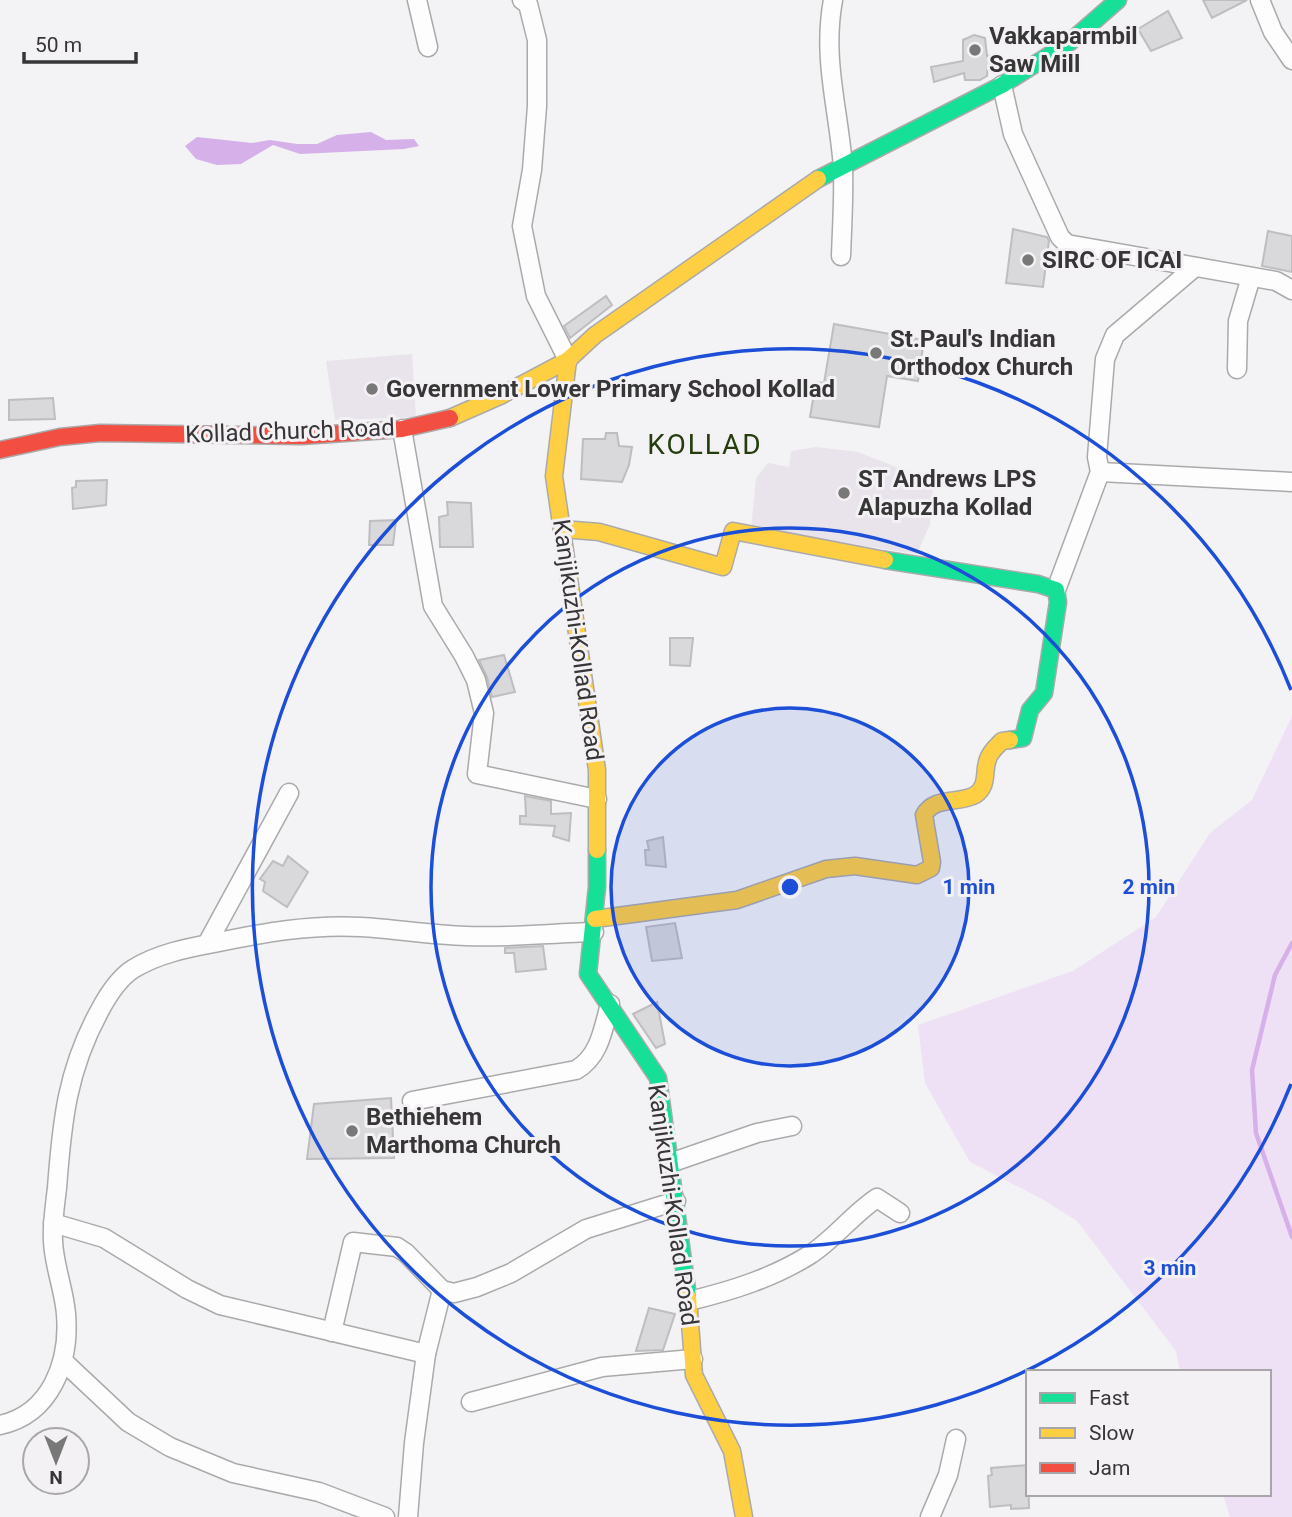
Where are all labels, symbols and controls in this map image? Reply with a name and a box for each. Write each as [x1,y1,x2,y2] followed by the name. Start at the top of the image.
[24,21,136,65] scale bar
[989,22,1138,78] place label: Vakkaparmbil Saw Mill
[35,33,82,57] text: 50 m
[967,42,983,58] marker: Vakkaparmbil Saw Mill
[1042,246,1182,274] place label: SIRC OF ICAI
[1020,252,1036,268] marker: SIRC OF ICAI
[890,325,1073,381] place label: St.Paul's Indian Orthodox Church
[868,345,884,361] marker: St.Paul's Indian Orthodox Church
[386,375,835,403] place label: Government Lower Primary School Kollad
[364,381,380,397] marker: Government Lower Primary School Kollad
[185,413,395,449] street label: Kollad Church Road
[647,428,763,461] district label: KOLLAD
[858,465,1036,521] place label: ST Andrews LPS Alapuzha Kollad
[836,485,852,501] marker: ST Andrews LPS Alapuzha Kollad
[547,517,609,763] street label: Kanjikuzhi-Kollad Road
[778,875,802,899] centre of rings
[943,875,995,899] text: 1 min
[1123,875,1175,899] text: 2 min
[642,1082,704,1328] street label: Kanjikuzhi-Kollad Road
[366,1103,561,1159] place label: Bethiehem Marthoma Church
[344,1123,360,1139] marker: Bethiehem Marthoma Church
[1144,1256,1196,1280] text: 3 min
[1026,1370,1271,1496] legend
[1089,1386,1130,1410] text: Fast
[1089,1421,1135,1445] text: Slow
[21,1426,91,1496] north arrow
[1089,1456,1130,1480] text: Jam
[49,1466,63,1489] text: N

